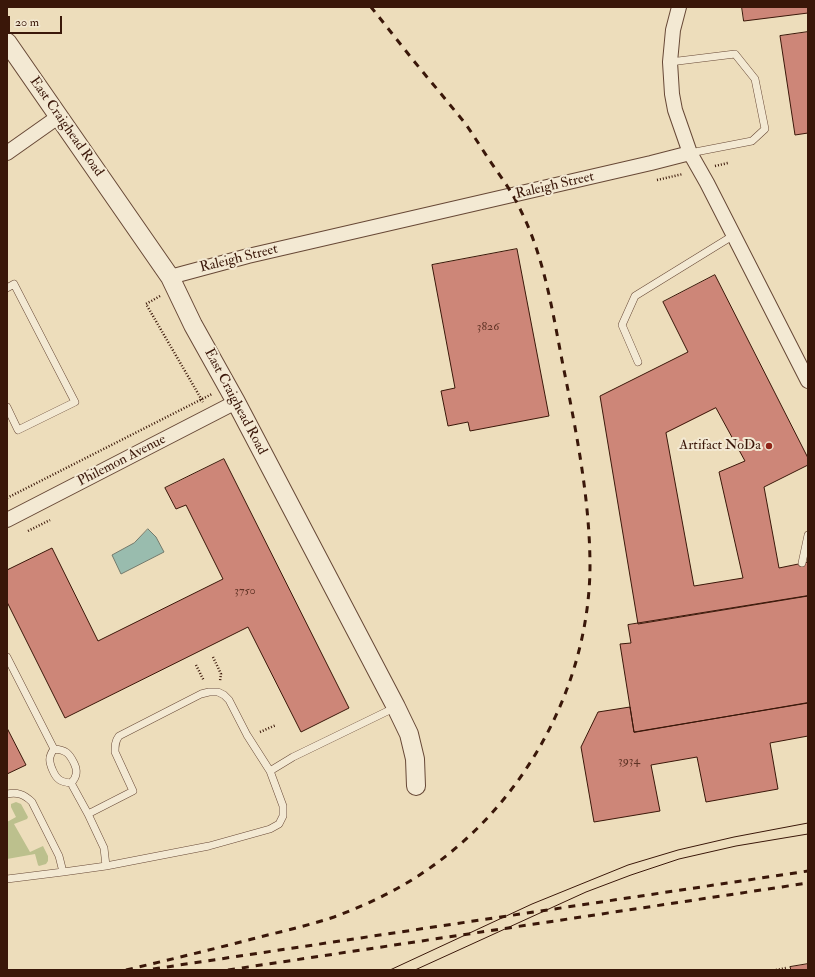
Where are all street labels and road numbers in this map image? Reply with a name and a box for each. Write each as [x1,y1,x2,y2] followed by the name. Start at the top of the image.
[25,74,107,180] street label: East Craighead Road
[514,169,596,203] street label: Raleigh Street
[198,241,280,277] street label: Raleigh Street
[200,346,270,458] street label: East Craighead Road
[75,432,169,490] street label: Philemon Avenue

